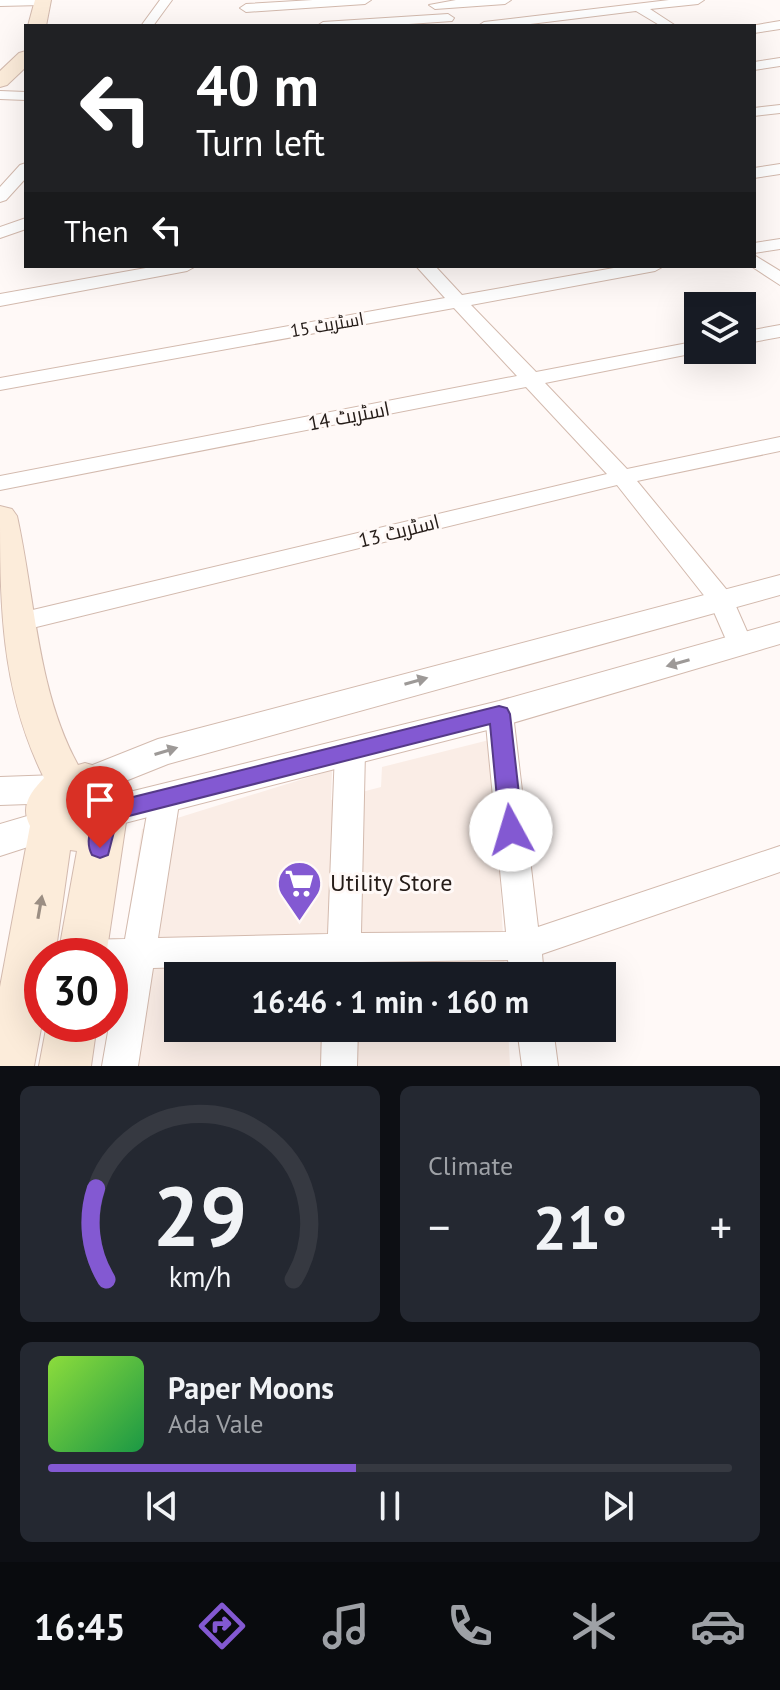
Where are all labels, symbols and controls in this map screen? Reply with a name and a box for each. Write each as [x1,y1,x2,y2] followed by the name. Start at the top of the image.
[196,49,319,121] text: 40 m
[64,56,168,160] icon: left
[196,119,325,166] text: Turn left
[145,208,189,252] icon: left
[64,211,129,250] text: Then
[684,292,756,364] map controls
[684,292,756,364] button: layers
[288,307,366,342] street label: اسٹریٹ 15
[306,395,392,437] street label: اسٹریٹ 14
[356,508,442,554] street label: اسٹریٹ 13
[666,657,690,670] one-way arrow
[404,675,429,687] one-way arrow
[154,744,178,757] one-way arrow
[66,766,134,848] pin
[78,778,122,822] icon: arrive
[469,788,553,872] position arrow
[275,859,323,922] supermarket icon: Utility Store
[330,867,452,898] place label: Utility Store
[34,894,46,919] one-way arrow
[24,938,128,1042] speed limit sign: 30
[251,982,529,1021] text: 16:46 · 1 min · 160 m
[428,1149,513,1182] text: Climate
[153,1161,247,1269] text: 29
[533,1188,627,1266] text: 21°
[428,1198,450,1255] text: −
[710,1198,732,1255] text: +
[169,1258,231,1295] text: km/h
[168,1368,334,1407] text: Paper Moons
[168,1407,263,1440] text: Ada Vale
[140,1484,184,1528] icon: previous
[368,1484,412,1528] icon: pause
[596,1484,640,1528] icon: next
[194,1598,250,1654] icon: directions
[318,1598,374,1654] icon: music
[442,1598,498,1654] icon: phone
[566,1598,622,1654] icon: climate
[690,1598,746,1654] icon: car
[34,1603,125,1650] text: 16:45

